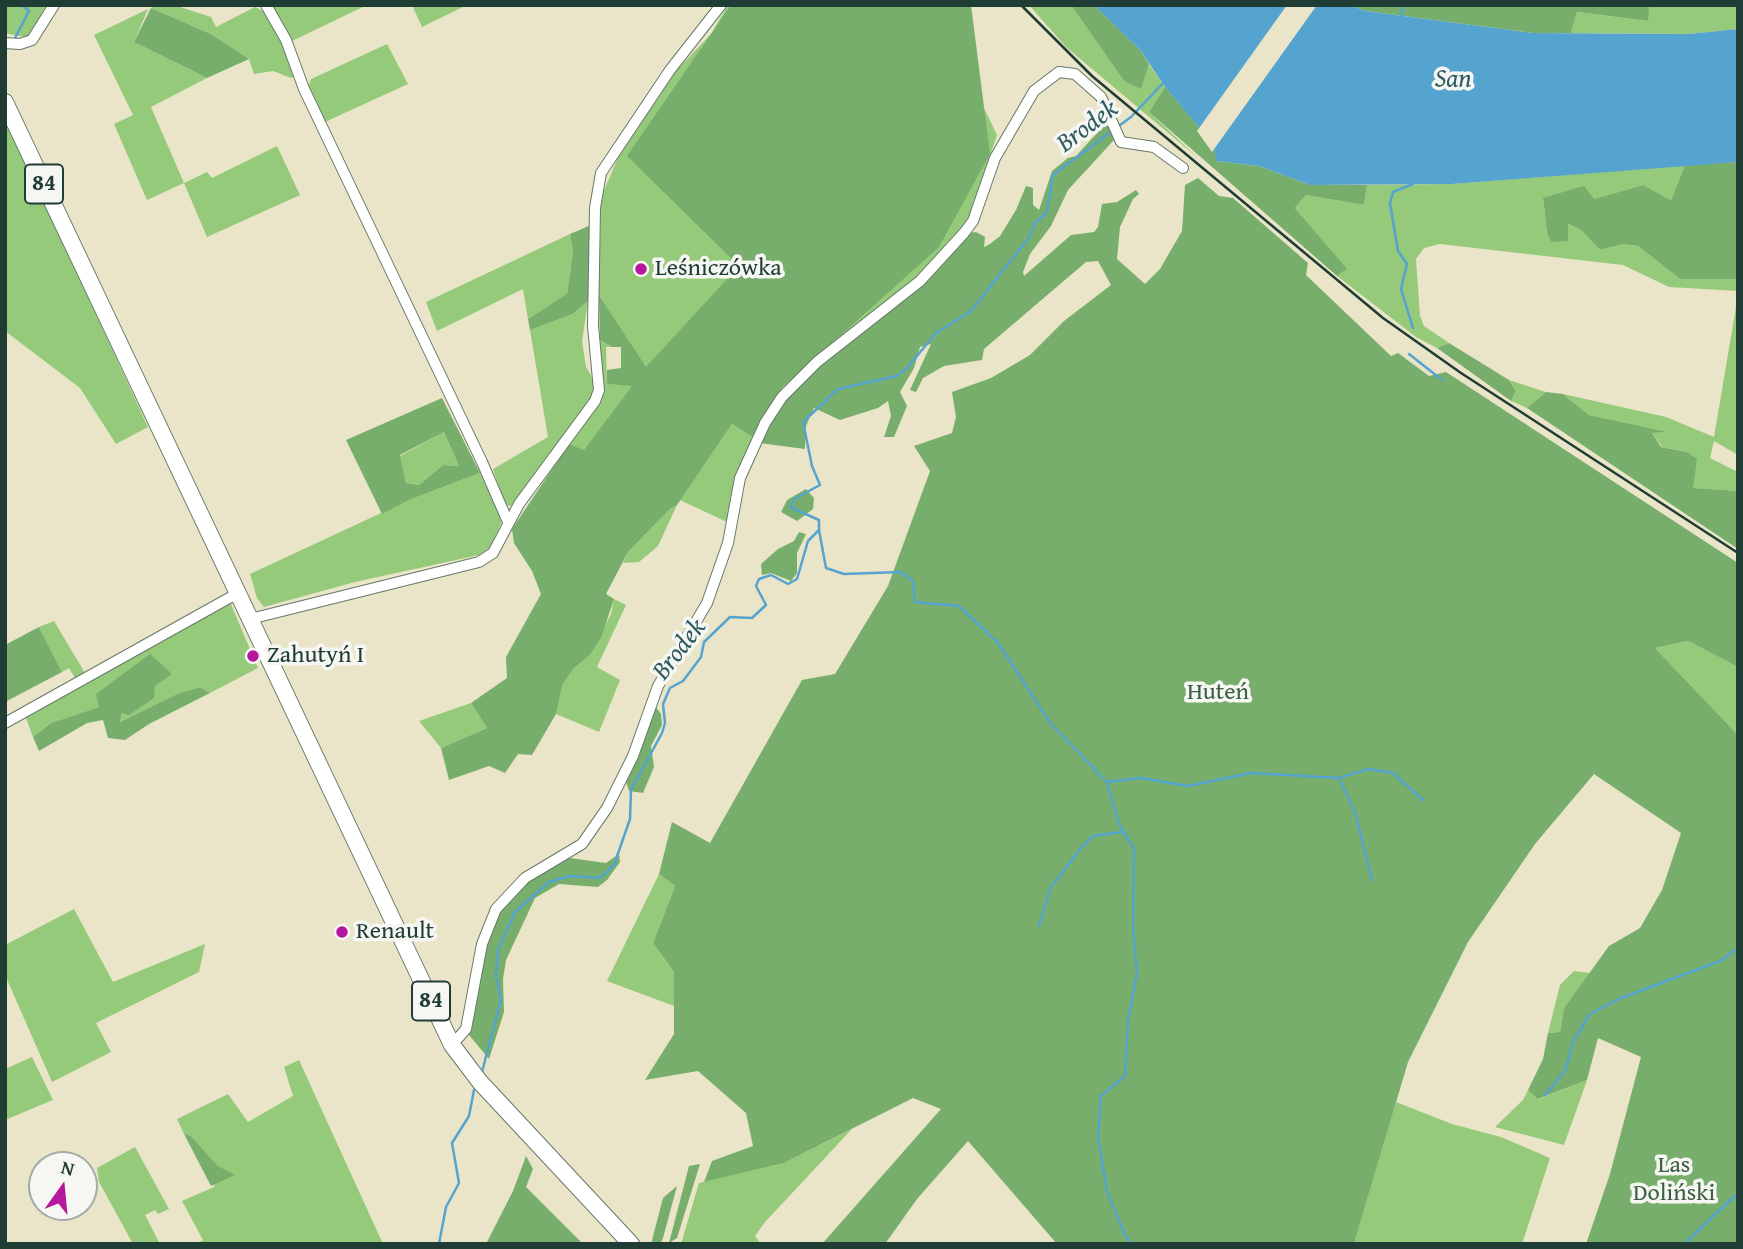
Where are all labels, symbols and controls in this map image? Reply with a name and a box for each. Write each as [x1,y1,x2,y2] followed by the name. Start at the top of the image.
[1434,64,1472,96] water label: San
[1051,94,1125,160] water label: Brodek
[25,164,63,204] road number: 84
[655,255,782,283] place label: Leśniczówka
[633,261,649,277] marker: Leśniczówka
[647,613,713,687] water label: Brodek
[267,642,364,670] place label: Zahutyń I
[245,648,261,664] marker: Zahutyń I
[1187,679,1249,707] park label: Huteń
[356,918,434,946] place label: Renault
[334,924,350,940] marker: Renault
[412,982,450,1020] road number: 84
[28,1151,98,1221] north arrow
[58,1152,78,1183] text: N
[1633,1152,1715,1208] park label: Las Doliński

